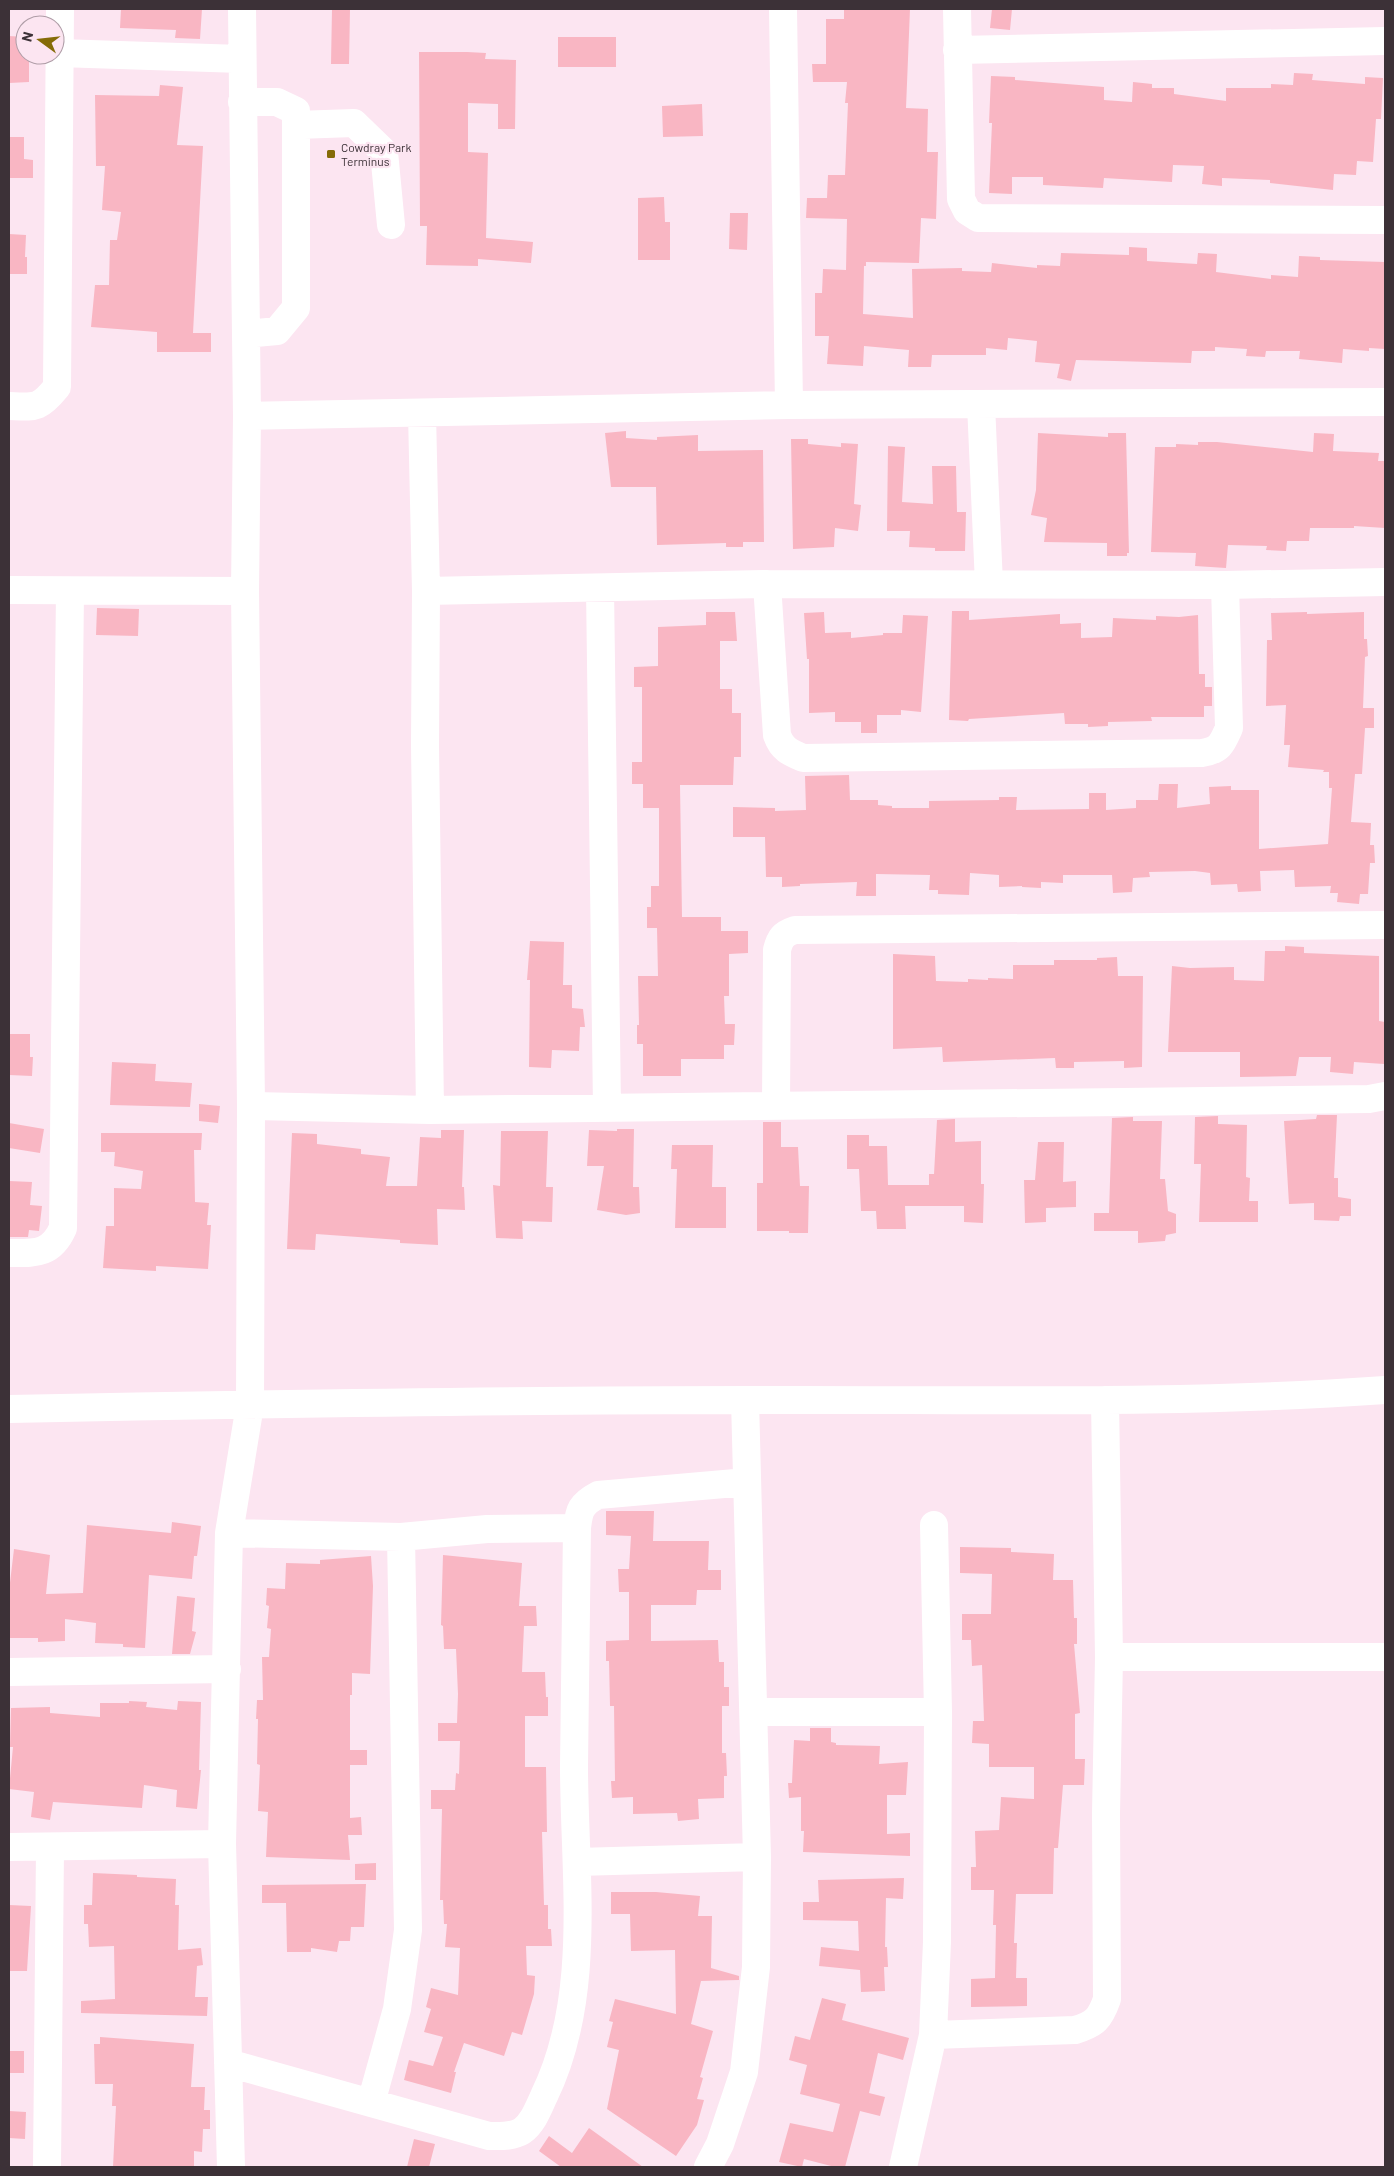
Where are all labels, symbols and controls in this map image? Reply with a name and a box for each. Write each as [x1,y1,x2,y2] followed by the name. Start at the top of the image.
[15,15,65,65] north arrow
[18,30,36,43] text: N
[341,140,412,168] place label: Cowdray Park Terminus
[325,148,337,160] marker: Cowdray Park Terminus

